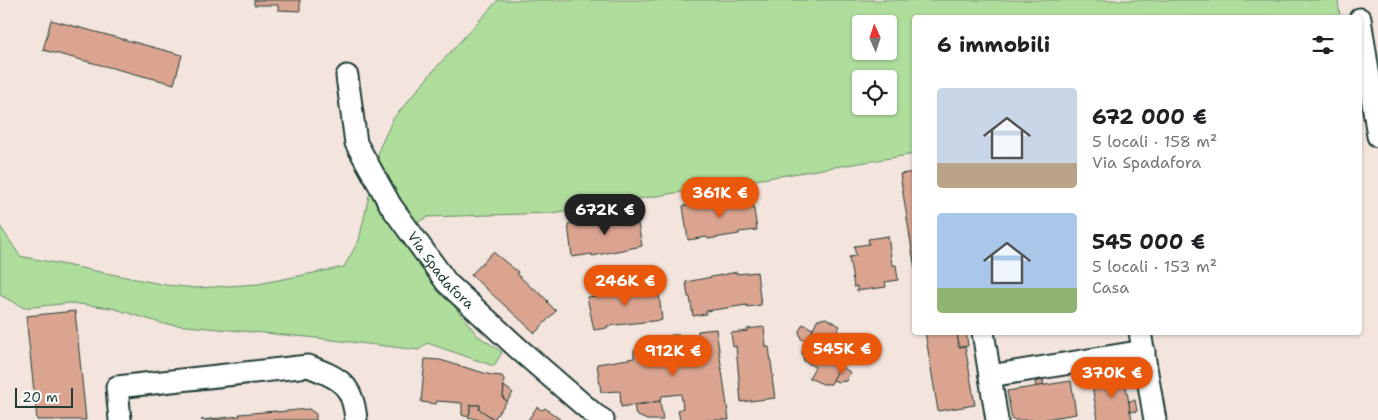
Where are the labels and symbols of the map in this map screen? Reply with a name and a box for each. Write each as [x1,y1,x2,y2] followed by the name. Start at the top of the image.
[852,15,898,60] north arrow
[679,176,761,219] pin: 361K €
[564,194,646,236] pin: 672K €
[403,228,478,313] street label: Via Spadafora
[584,264,666,307] pin: 246K €
[801,332,883,375] pin: 545K €
[632,334,714,377] pin: 912K €
[1071,356,1153,399] pin: 370K €
[15,385,72,408] scale bar

